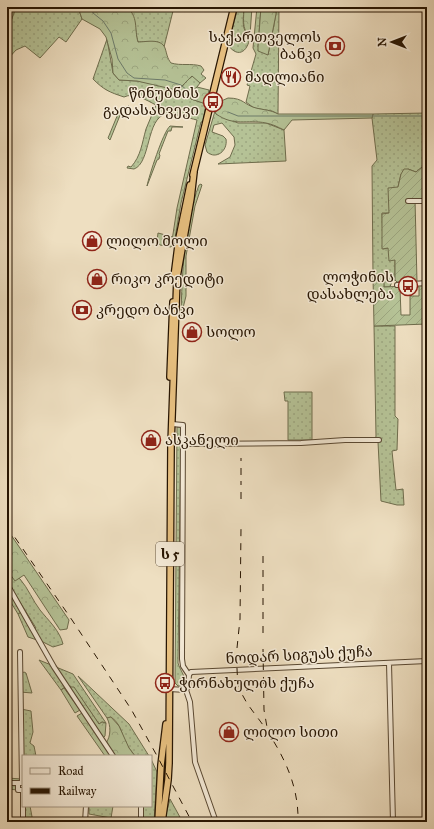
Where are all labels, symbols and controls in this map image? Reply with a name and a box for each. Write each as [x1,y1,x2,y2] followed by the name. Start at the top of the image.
[372,22,412,62] north arrow
[208,28,321,63] place label: საქართველოს ბანკი
[324,35,346,57] bank icon: საქართველოს ბანკი
[376,37,389,47] text: N
[220,66,242,88] restaurant icon: მადლიანი
[245,68,324,86] place label: მადლიანი
[103,84,199,119] place label: წინუბნის გადასახვევი
[202,91,224,113] bus stop icon: წინუბნის გადასახვევი
[81,230,103,252] shop icon: ლილო მოლი
[106,232,208,250] place label: ლილო მოლი
[86,268,108,290] shop icon: რიკო კრედიტი
[307,268,394,303] place label: ლოჭინის დასახლება
[111,270,224,288] place label: რიკო კრედიტი
[397,275,419,297] bus stop icon: ლოჭინის დასახლება
[71,299,93,321] bank icon: კრედო ბანკი
[96,301,194,319] place label: კრედო ბანკი
[181,321,203,343] shop icon: სოლო
[206,323,256,341] place label: სოლო
[140,429,162,451] shop icon: ასკანელი
[165,431,239,449] place label: ასკანელი
[156,542,184,566] road number: ს 5
[225,642,373,668] street label: ნოდარ სიგუას ქუჩა
[154,672,176,694] bus stop icon: ჭირნახულის ქუჩა
[179,674,315,692] place label: ჭირნახულის ქუჩა
[218,721,240,743] shop icon: ლილო სითი
[243,723,338,741] place label: ლილო სითი
[22,755,152,807] legend
[58,764,84,778] text: Road
[58,784,97,798] text: Railway

